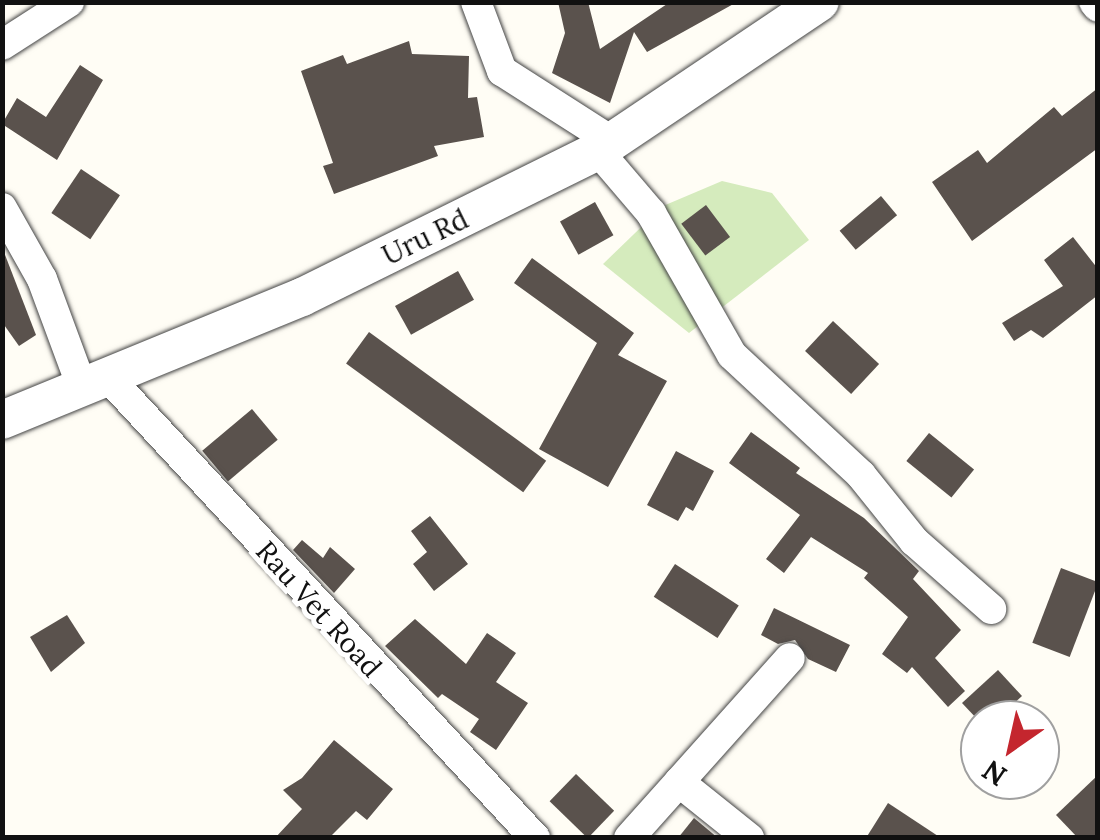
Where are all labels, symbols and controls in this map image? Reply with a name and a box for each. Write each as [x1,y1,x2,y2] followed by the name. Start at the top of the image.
[377,202,473,272] street label: Uru Rd
[249,534,389,684] street label: Rau Vet Road
[960,700,1060,800] north arrow
[975,752,1013,794] text: N

